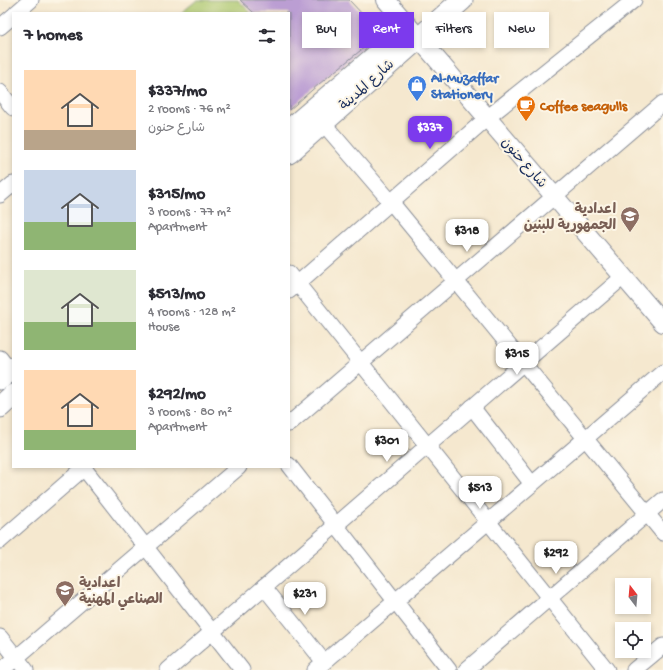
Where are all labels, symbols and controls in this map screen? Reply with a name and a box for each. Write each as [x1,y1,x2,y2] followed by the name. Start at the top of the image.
[302,12,351,48] chip: Buy
[359,12,414,48] chip: Rent
[422,12,486,48] chip: Filters
[494,12,549,48] chip: New
[256,25,278,47] icon: filters
[24,26,82,46] text: 7 homes
[337,57,399,115] street label: شارع المدينة
[430,71,500,104] place label: Al-Muzaffar Stationery
[406,74,428,102] shop icon: Al-Muzaffar Stationery
[148,82,207,102] text: $337/mo
[56,86,104,134] icon: home
[515,94,537,122] cafe icon: Coffee seagulls
[539,99,628,116] place label: Coffee seagulls
[148,102,231,117] text: 2 rooms · 76 m²
[406,116,454,150] pin: $337
[148,121,205,136] text: شارع حنون
[417,121,443,136] text: $337
[497,135,550,192] street label: شارع حنون
[148,185,205,205] text: $315/mo
[56,186,104,234] icon: home
[524,202,616,235] place label: اعدادية الجمهورية للبنين
[148,205,231,220] text: 3 rooms · 77 m²
[619,205,641,233] school or university icon: اعدادية الجمهورية للبنين
[443,219,491,253] pin: $318
[148,220,207,235] text: Apartment
[455,224,479,239] text: $318
[148,285,205,305] text: $513/mo
[56,286,104,334] icon: home
[148,305,236,320] text: 4 rooms · 128 m²
[148,320,180,335] text: House
[493,342,541,376] pin: $315
[505,347,529,362] text: $315
[148,385,206,405] text: $292/mo
[56,386,104,434] icon: home
[148,405,232,420] text: 3 rooms · 80 m²
[148,420,207,435] text: Apartment
[363,429,411,463] pin: $301
[374,434,400,449] text: $301
[456,476,504,510] pin: $513
[468,481,492,496] text: $513
[532,541,580,575] pin: $292
[543,546,569,561] text: $292
[79,576,163,611] place label: اعدادية الصناعي المهنية
[615,578,651,614] north arrow
[615,578,651,658] map controls
[54,579,76,607] school or university icon: اعدادية الصناعي المهنية
[281,582,329,616] pin: $231
[293,587,317,602] text: $231
[615,622,651,658] button: locate

